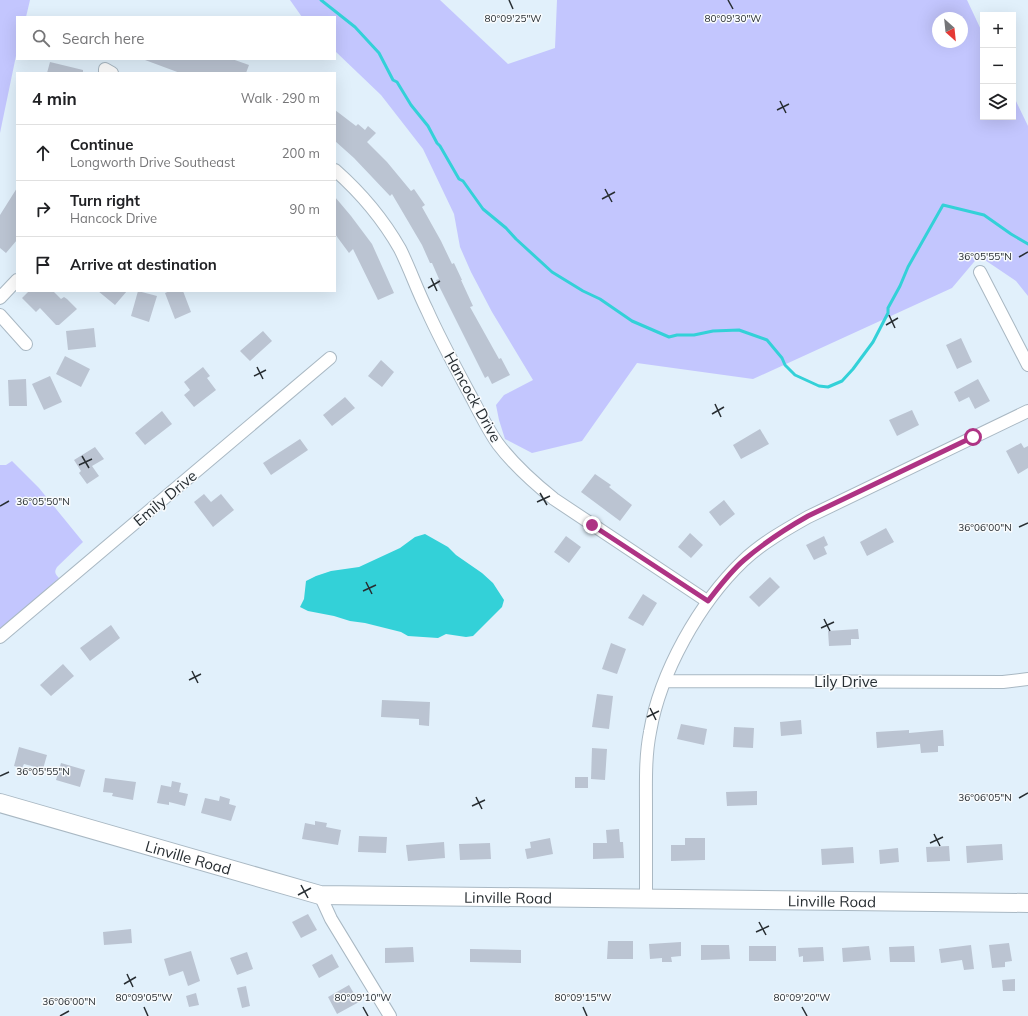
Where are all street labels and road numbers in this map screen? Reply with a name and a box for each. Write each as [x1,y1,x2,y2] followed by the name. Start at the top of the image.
[440,348,506,446] street label: Hancock Drive
[129,466,201,530] street label: Emily Drive
[814,672,878,691] street label: Lily Drive
[143,836,233,878] street label: Linville Road
[464,887,552,907] street label: Linville Road
[788,891,876,911] street label: Linville Road

